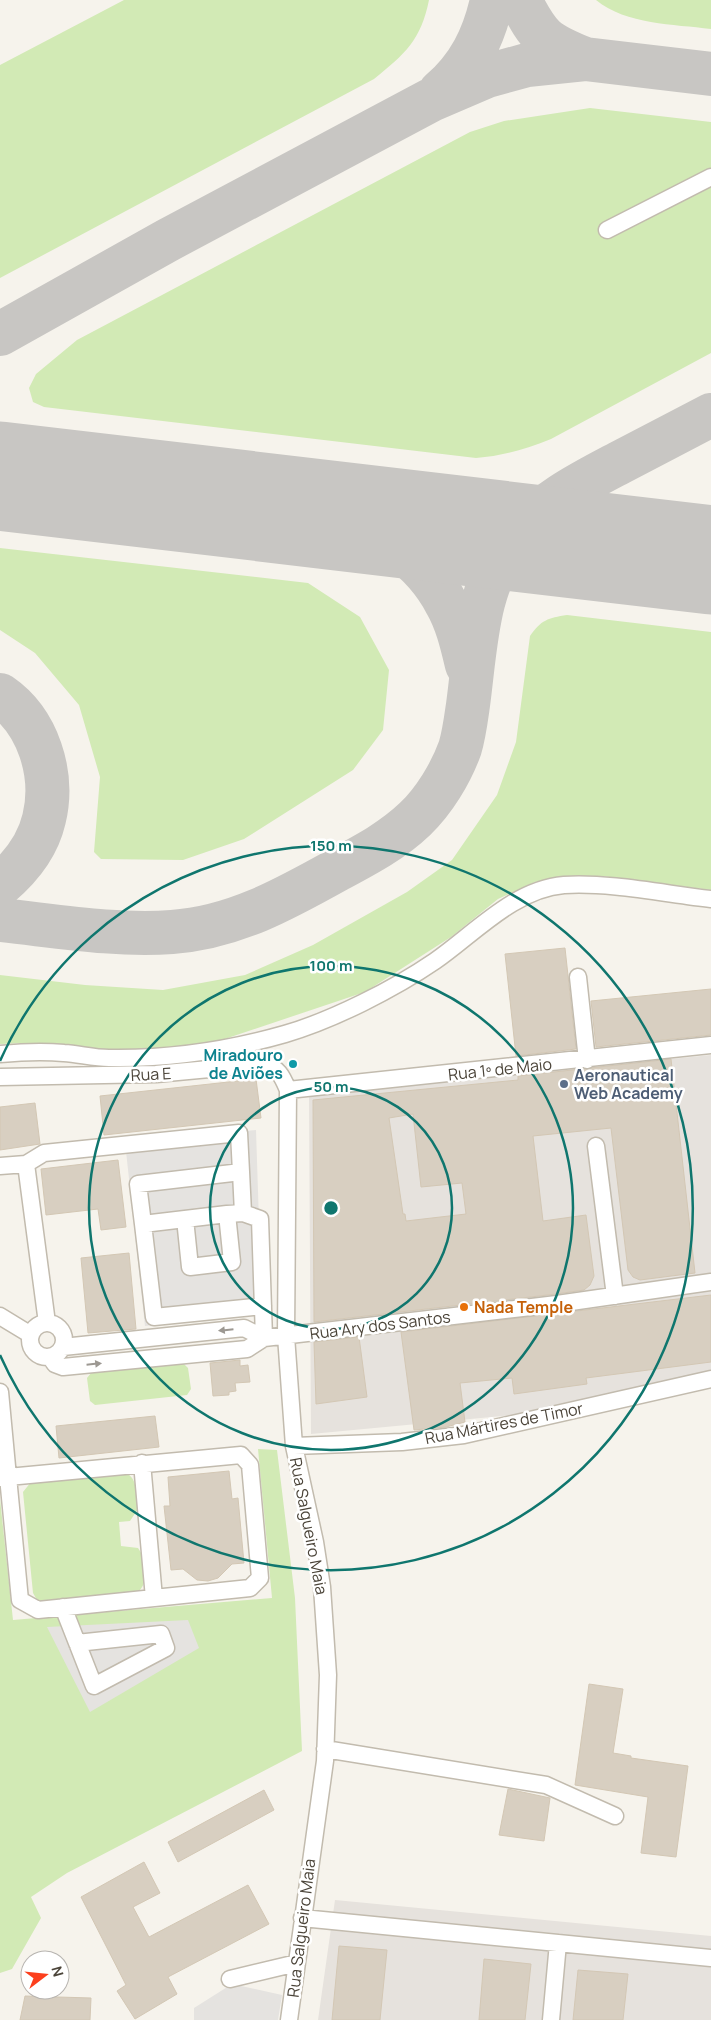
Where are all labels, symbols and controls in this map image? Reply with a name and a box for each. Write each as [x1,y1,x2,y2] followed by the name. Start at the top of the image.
[310,835,352,856] text: 150 m
[310,955,352,976] text: 100 m
[204,1044,283,1084] place label: Miradouro de Aviões
[447,1053,553,1085] street label: Rua 1º de Maio
[287,1058,299,1070] marker: Miradouro de Aviões
[130,1062,172,1086] street label: Rua E
[574,1064,683,1104] place label: Aeronautical Web Academy
[313,1076,349,1097] text: 50 m
[558,1078,570,1090] marker: Aeronautical Web Academy
[322,1199,340,1217] centre of rings
[474,1296,574,1318] place label: Nada Temple
[458,1301,470,1313] marker: Nada Temple
[308,1305,452,1345] street label: Rua Ary dos Santos
[217,1326,233,1334] one-way arrow
[87,1360,103,1368] one-way arrow
[423,1397,585,1449] street label: Rua Mártires de Timor
[285,1455,333,1597] street label: Rua Salgueiro Maia
[282,1857,320,1999] street label: Rua Salgueiro Maia
[20,1950,70,2000] north arrow
[47,1964,68,1979] text: N

